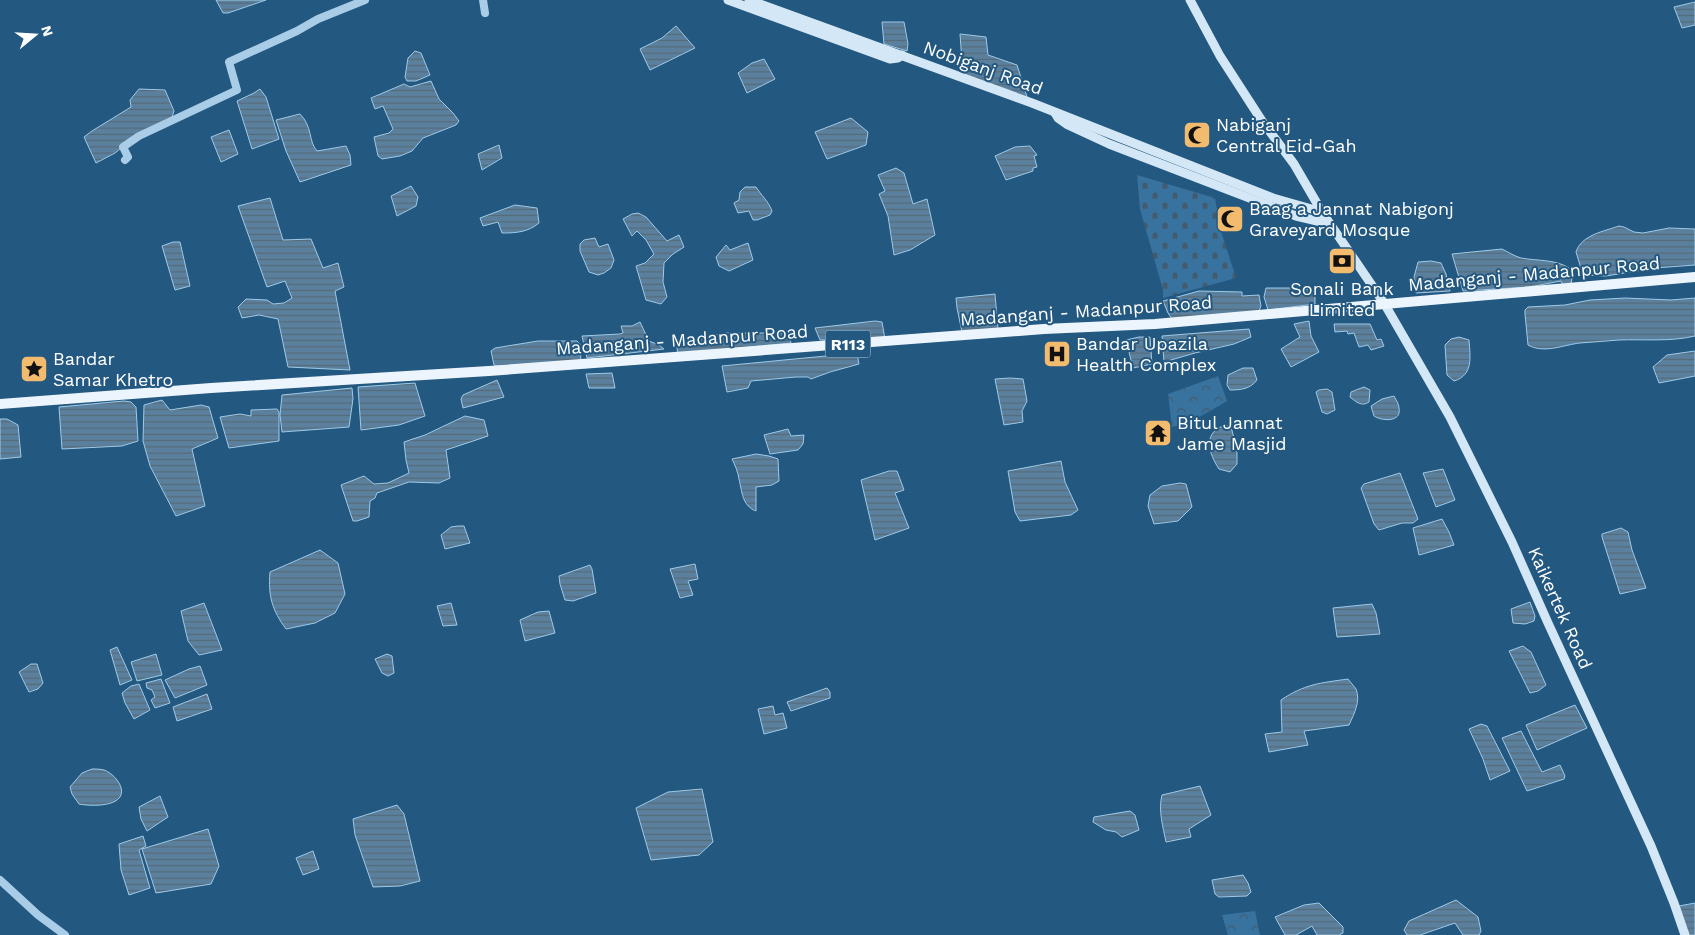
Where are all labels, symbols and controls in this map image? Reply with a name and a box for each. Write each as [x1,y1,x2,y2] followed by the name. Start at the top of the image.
[10,10,60,60] north arrow
[38,24,57,38] text: N
[921,36,1046,99] street label: Nobiganj Road
[1216,114,1357,156] place label: Nabiganj Central Eid-Gah
[1182,120,1212,150] mosque icon: Nabiganj Central Eid-Gah
[1249,198,1454,240] place label: Baag a Jannat Nabigonj Graveyard Mosque
[1215,204,1245,234] mosque icon: Baag a Jannat Nabigonj Graveyard Mosque
[1327,246,1357,276] bank icon: Sonali Bank Limited
[1407,252,1661,295] street label: Madanganj - Madanpur Road
[1290,278,1394,320] place label: Sonali Bank Limited
[959,291,1213,330] street label: Madanganj - Madanpur Road
[555,320,809,359] street label: Madanganj - Madanpur Road
[826,330,870,358] road number: R113
[1076,333,1216,375] place label: Bandar Upazila Health Complex
[1042,339,1072,369] hospital icon: Bandar Upazila Health Complex
[53,348,173,390] place label: Bandar Samar Khetro
[19,354,49,384] place icon: Bandar Samar Khetro
[1177,412,1287,454] place label: Bitul Jannat Jame Masjid
[1143,418,1173,448] temple icon: Bitul Jannat Jame Masjid
[1524,543,1597,672] street label: Kaikertek Road

